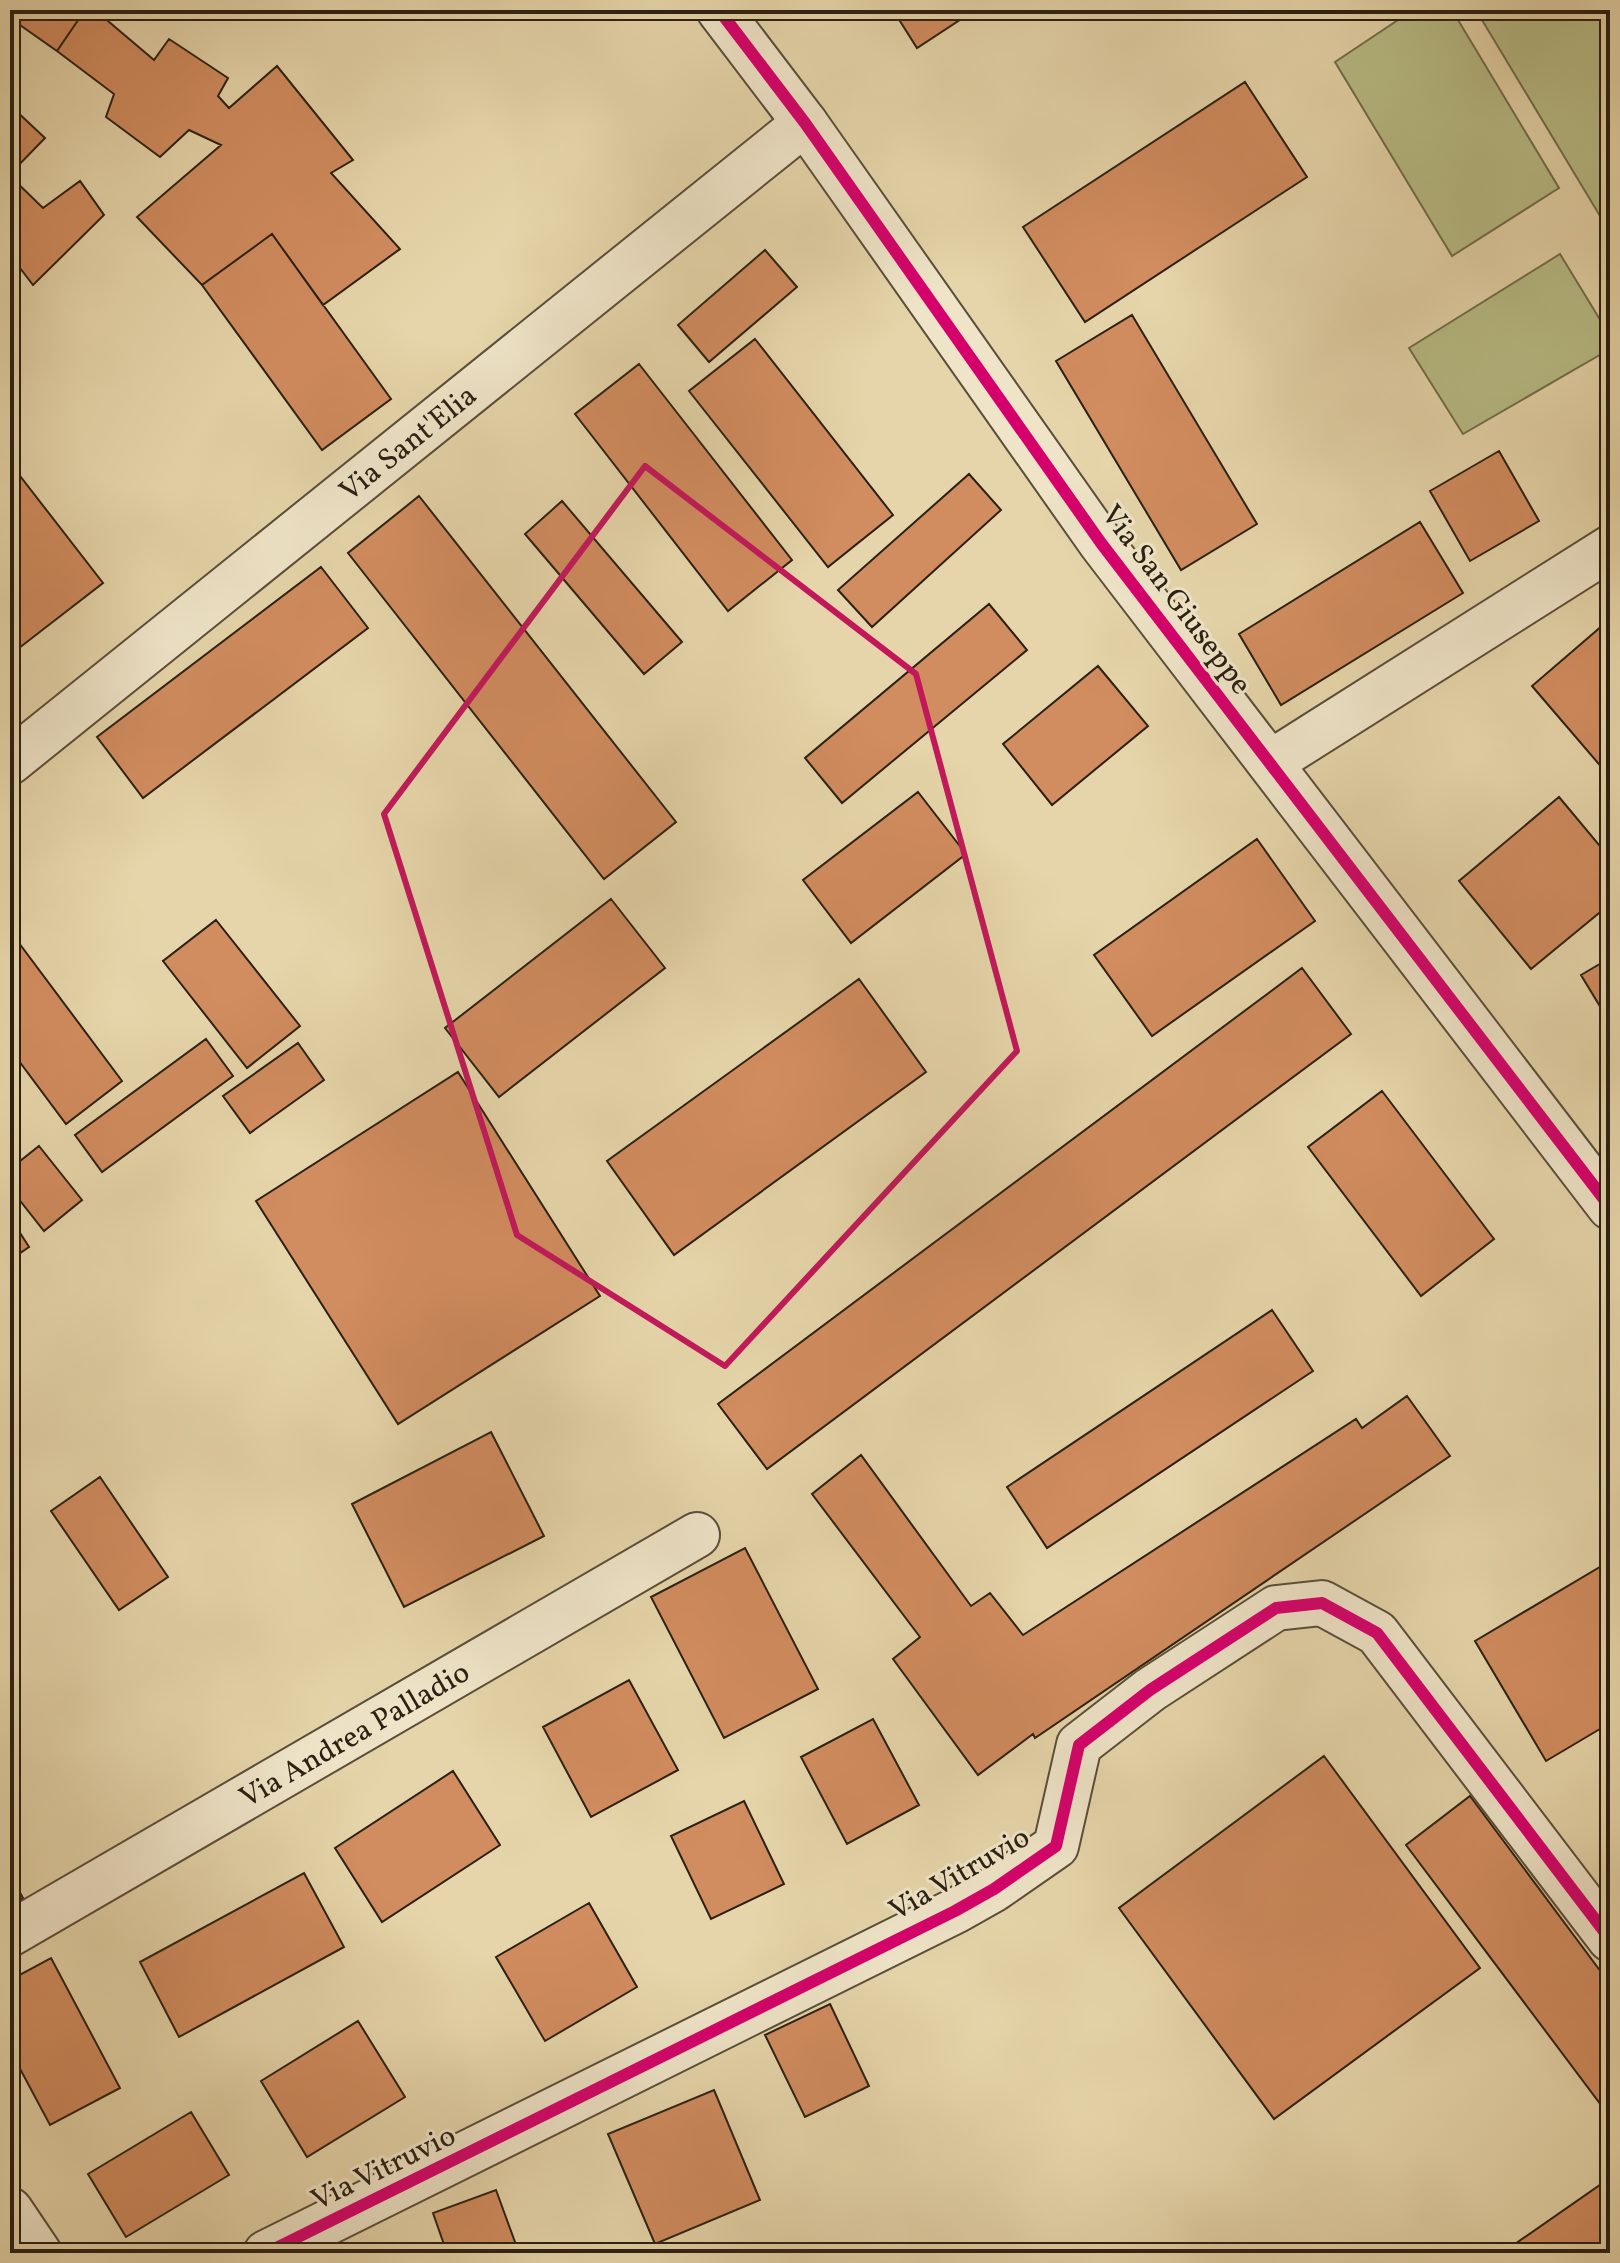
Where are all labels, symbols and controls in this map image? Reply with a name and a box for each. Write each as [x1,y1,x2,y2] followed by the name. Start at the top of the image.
[331,376,486,512] street label: Via Sant'Elia
[1090,497,1261,704] street label: Via San Giuseppe
[232,1652,478,1819] street label: Via Andrea Palladio
[882,1817,1038,1932] street label: Via Vitruvio
[304,2116,463,2222] street label: Via Vitruvio

